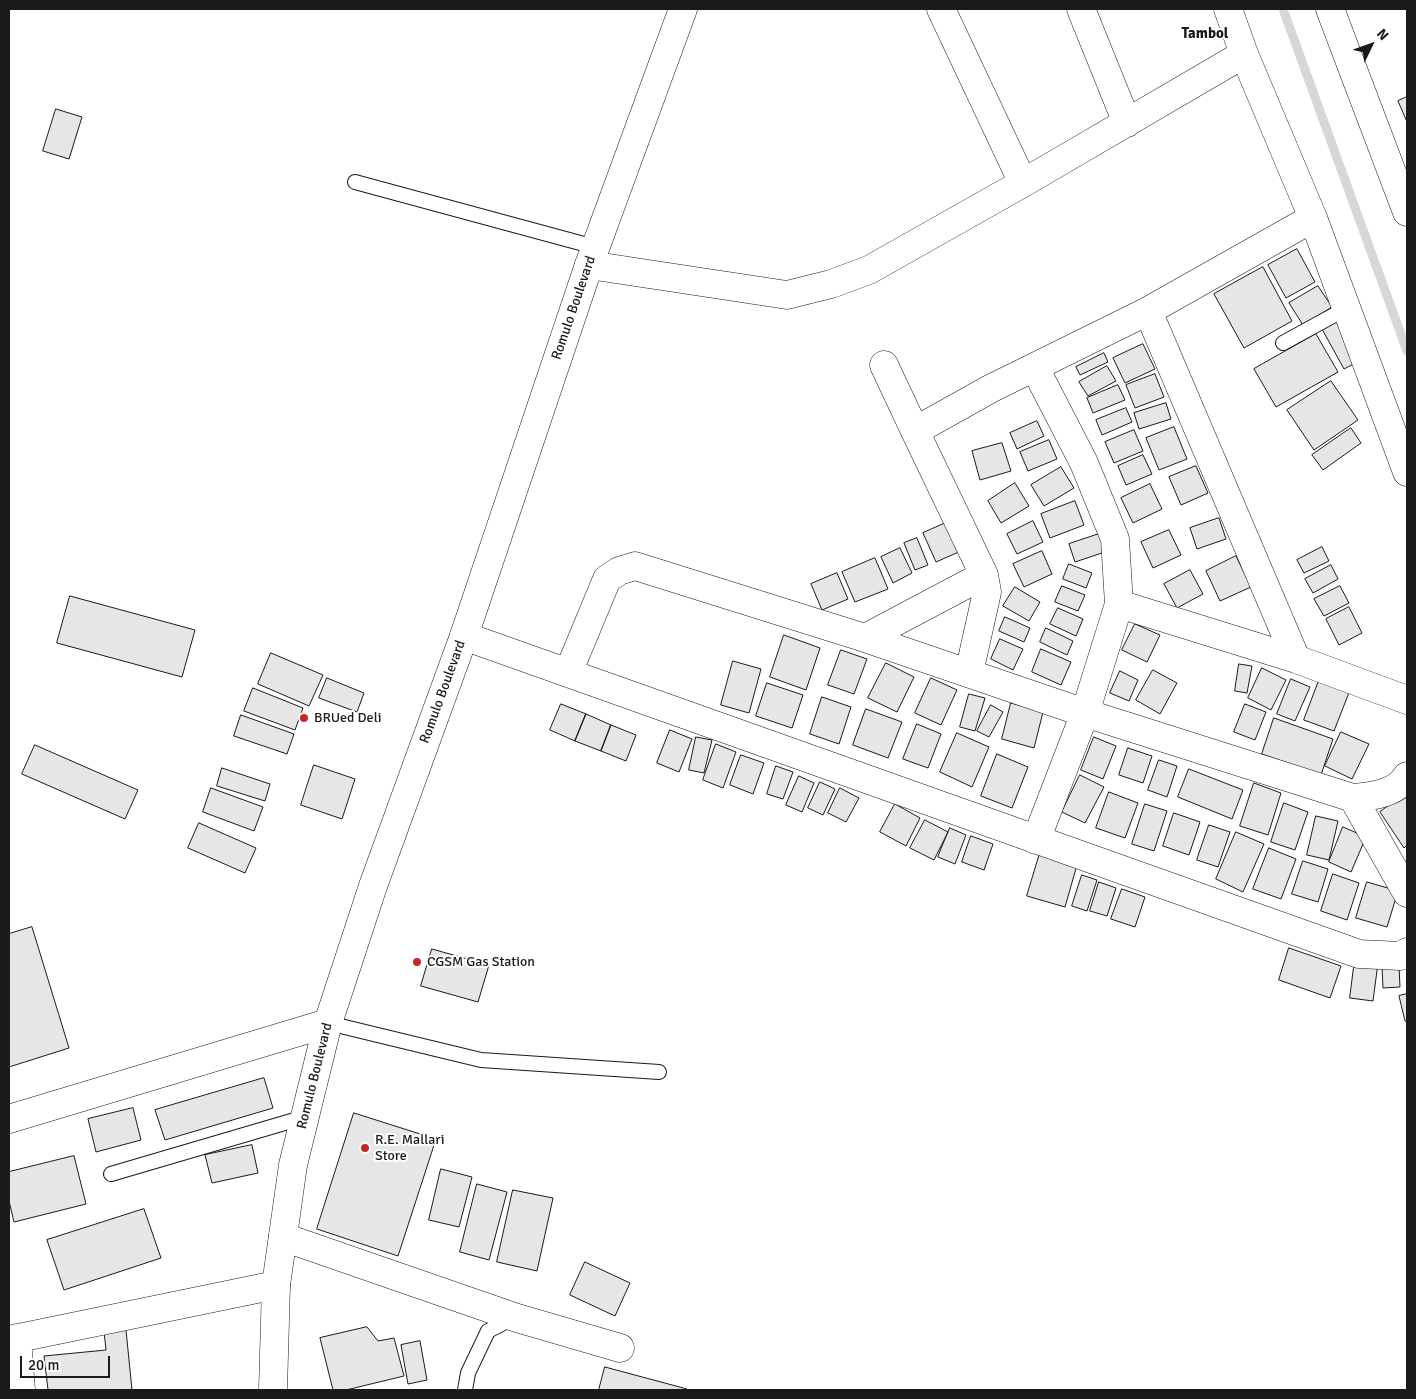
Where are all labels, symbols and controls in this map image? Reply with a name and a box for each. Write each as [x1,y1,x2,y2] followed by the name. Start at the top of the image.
[1346,20,1396,70] north arrow
[1182,25,1228,43] district label: Tambol
[1373,25,1392,44] text: N
[548,254,600,362] street label: Romulo Boulevard
[417,638,469,746] street label: Romulo Boulevard
[314,710,381,726] place label: BRUed Deli
[298,712,310,724] marker: BRUed Deli
[427,954,535,970] place label: CGSM Gas Station
[411,956,423,968] marker: CGSM Gas Station
[294,1021,336,1131] street label: Romulo Boulevard
[375,1132,445,1164] place label: R.E. Mallari Store
[359,1142,371,1154] marker: R.E. Mallari Store
[22,1346,112,1378] scale bar
[28,1356,59,1374] text: 20 m

